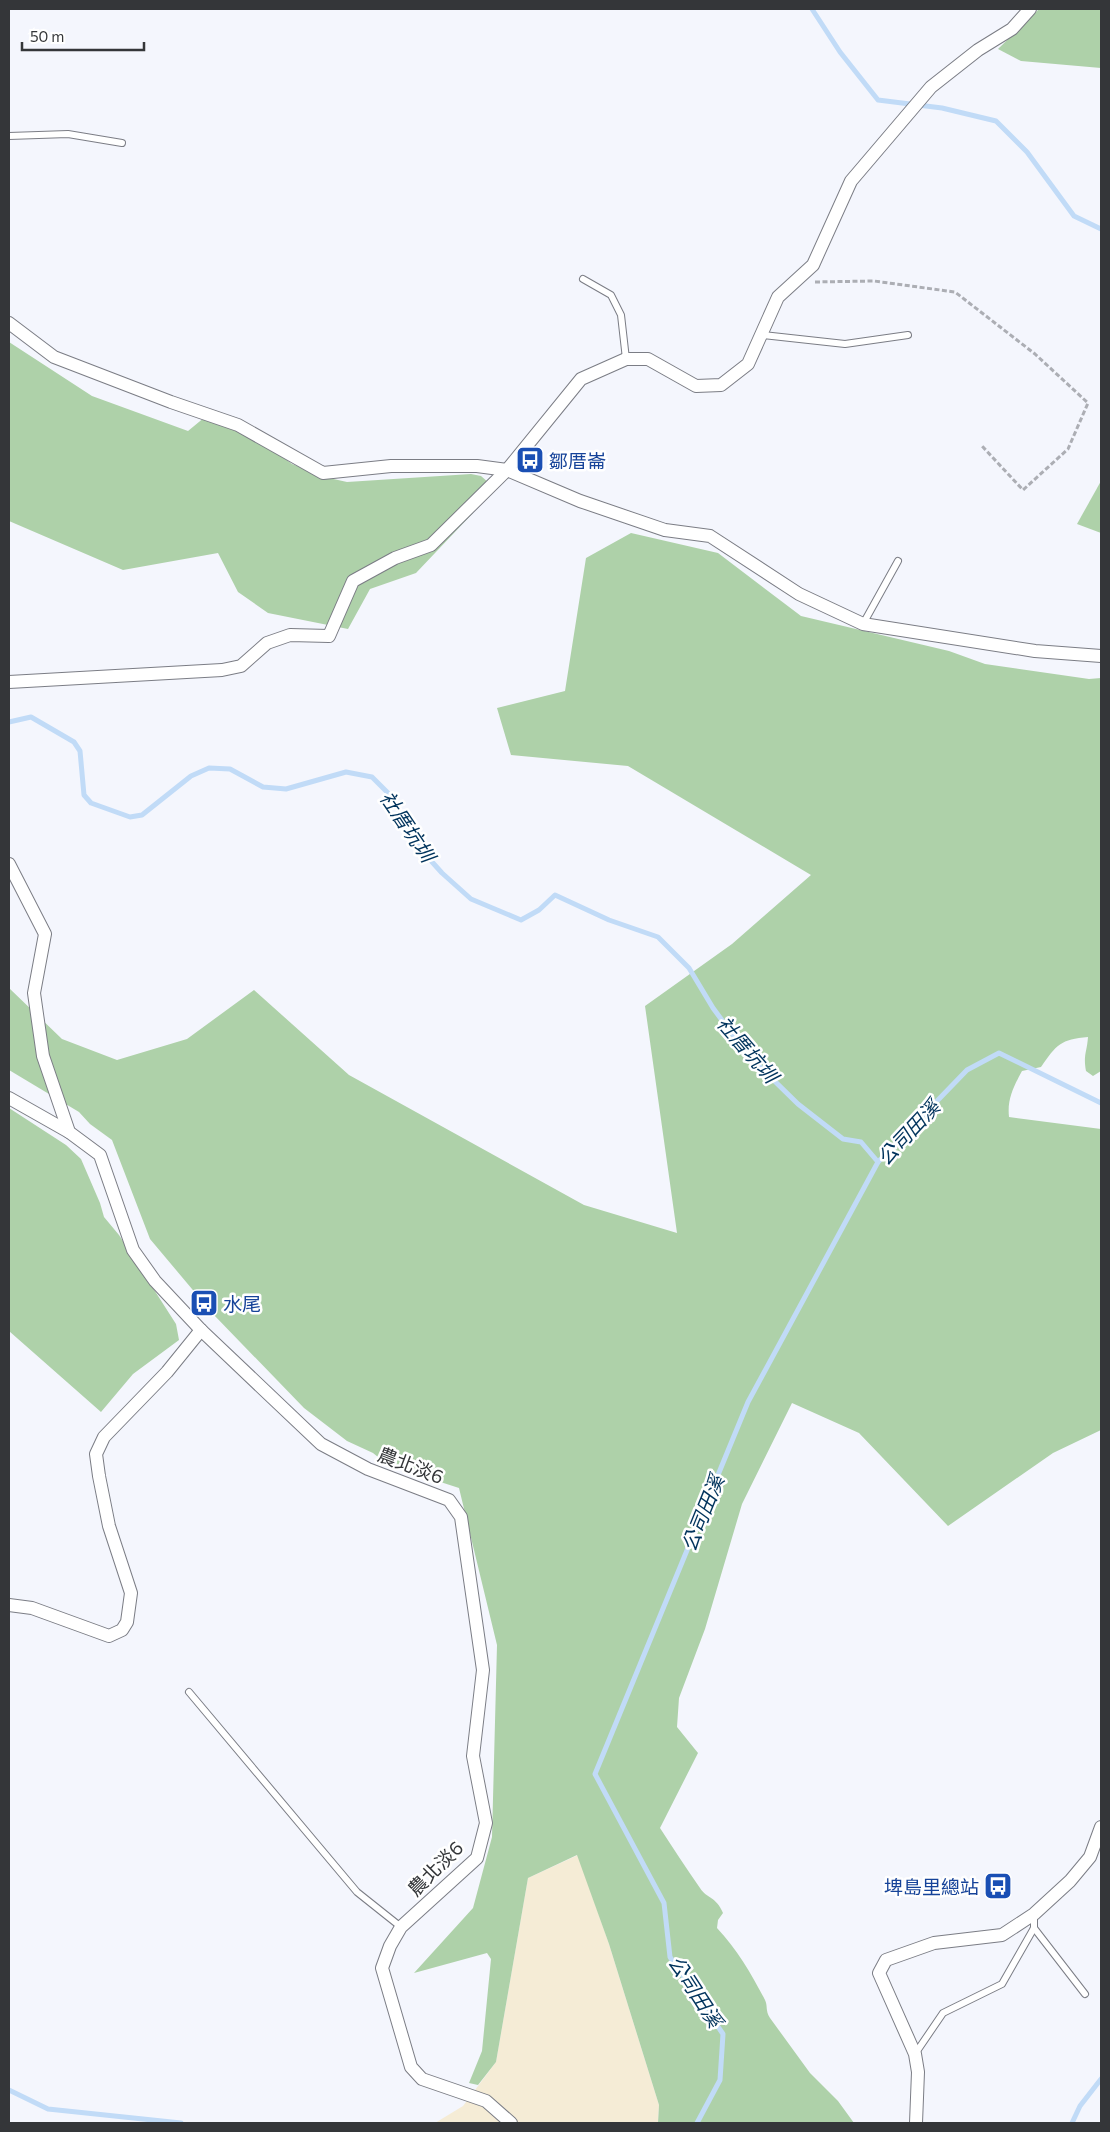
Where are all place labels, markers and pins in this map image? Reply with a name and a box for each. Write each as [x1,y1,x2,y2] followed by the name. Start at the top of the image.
[515,445,545,475] bus stop icon: 鄒厝崙
[549,449,606,472] place label: 鄒厝崙
[189,1288,219,1318] bus stop icon: 水尾
[223,1292,261,1315] place label: 水尾
[983,1871,1013,1901] bus stop icon: 埤島里總站
[884,1875,979,1898] place label: 埤島里總站

